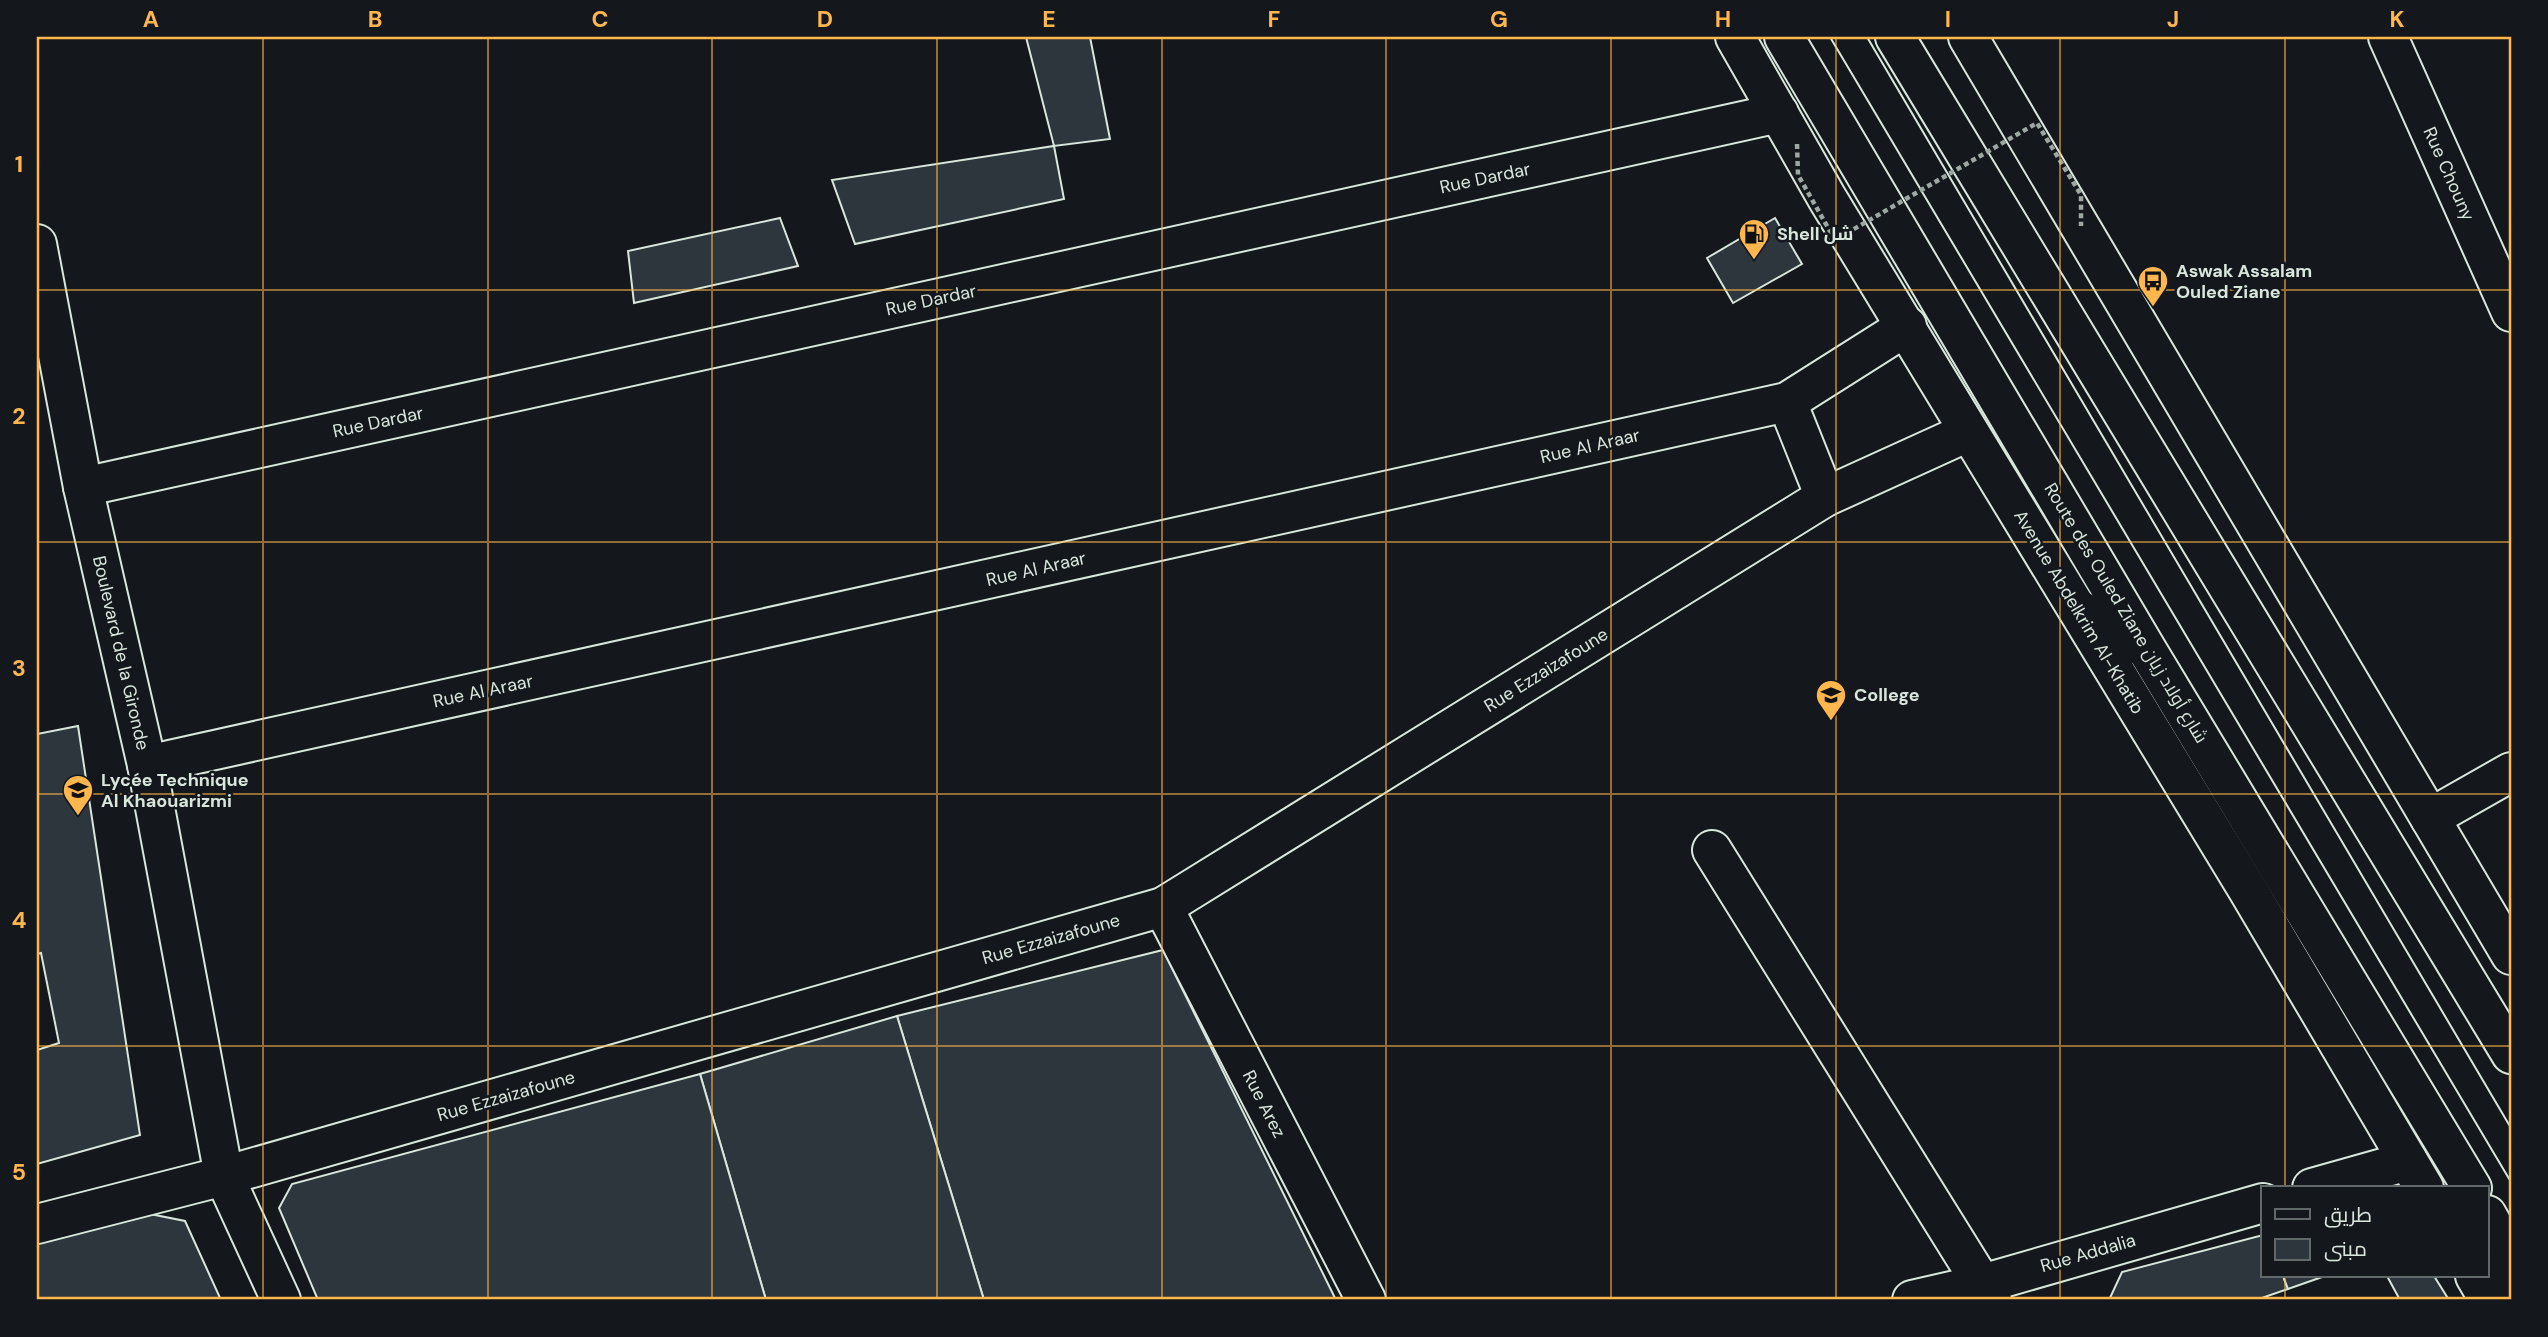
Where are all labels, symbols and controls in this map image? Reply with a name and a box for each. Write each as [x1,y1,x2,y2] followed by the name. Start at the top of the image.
[143,4,159,34] text: A
[368,4,382,34] text: B
[592,4,608,34] text: C
[817,4,833,34] text: D
[1042,4,1056,34] text: E
[1268,4,1281,34] text: F
[1490,4,1508,34] text: G
[1715,4,1731,34] text: H
[1945,4,1951,34] text: I
[2167,4,2179,34] text: J
[2389,4,2405,34] text: K
[2418,123,2480,225] street label: Rue Chouny
[15,149,23,179] text: 1
[1437,157,1533,199] street label: Rue Dardar
[1737,217,1771,261] fuel station icon: Shell شل
[1777,222,1853,246] place label: Shell شل
[2176,259,2312,304] place label: Aswak Assalam Ouled Ziane
[2136,264,2170,308] bus stop icon: Aswak Assalam Ouled Ziane
[883,279,979,321] street label: Rue Dardar
[12,401,26,431] text: 2
[330,401,426,443] street label: Rue Dardar
[1538,423,1643,469] street label: Rue Al Araar
[2039,478,2213,748] street label: Route des Ouled Ziane شارع أولاد زيان
[2008,505,2150,719] street label: Avenue Abdelkrim Al-Khatib
[984,546,1089,592] street label: Rue Al Araar
[87,554,155,752] street label: Boulevard de la Gironde
[1479,622,1613,718] street label: Rue Ezzaizafoune
[12,653,26,683] text: 3
[431,669,536,713] street label: Rue Al Araar
[1814,678,1848,722] school or university icon: College
[1854,683,1920,707] place label: College
[101,768,249,813] place label: Lycée Technique Al Khaouarizmi
[61,773,95,817] school or university icon: Lycée Technique Al Khaouarizmi
[12,905,27,935] text: 4
[979,908,1123,970] street label: Rue Ezzaizafoune
[434,1065,578,1127] street label: Rue Ezzaizafoune
[1237,1066,1291,1142] street label: Rue Arez
[12,1157,26,1187] text: 5
[2261,1186,2488,1278] legend
[2324,1201,2372,1229] text: طريق
[2038,1228,2138,1278] street label: Rue Addalia
[2324,1235,2367,1263] text: مبنى

